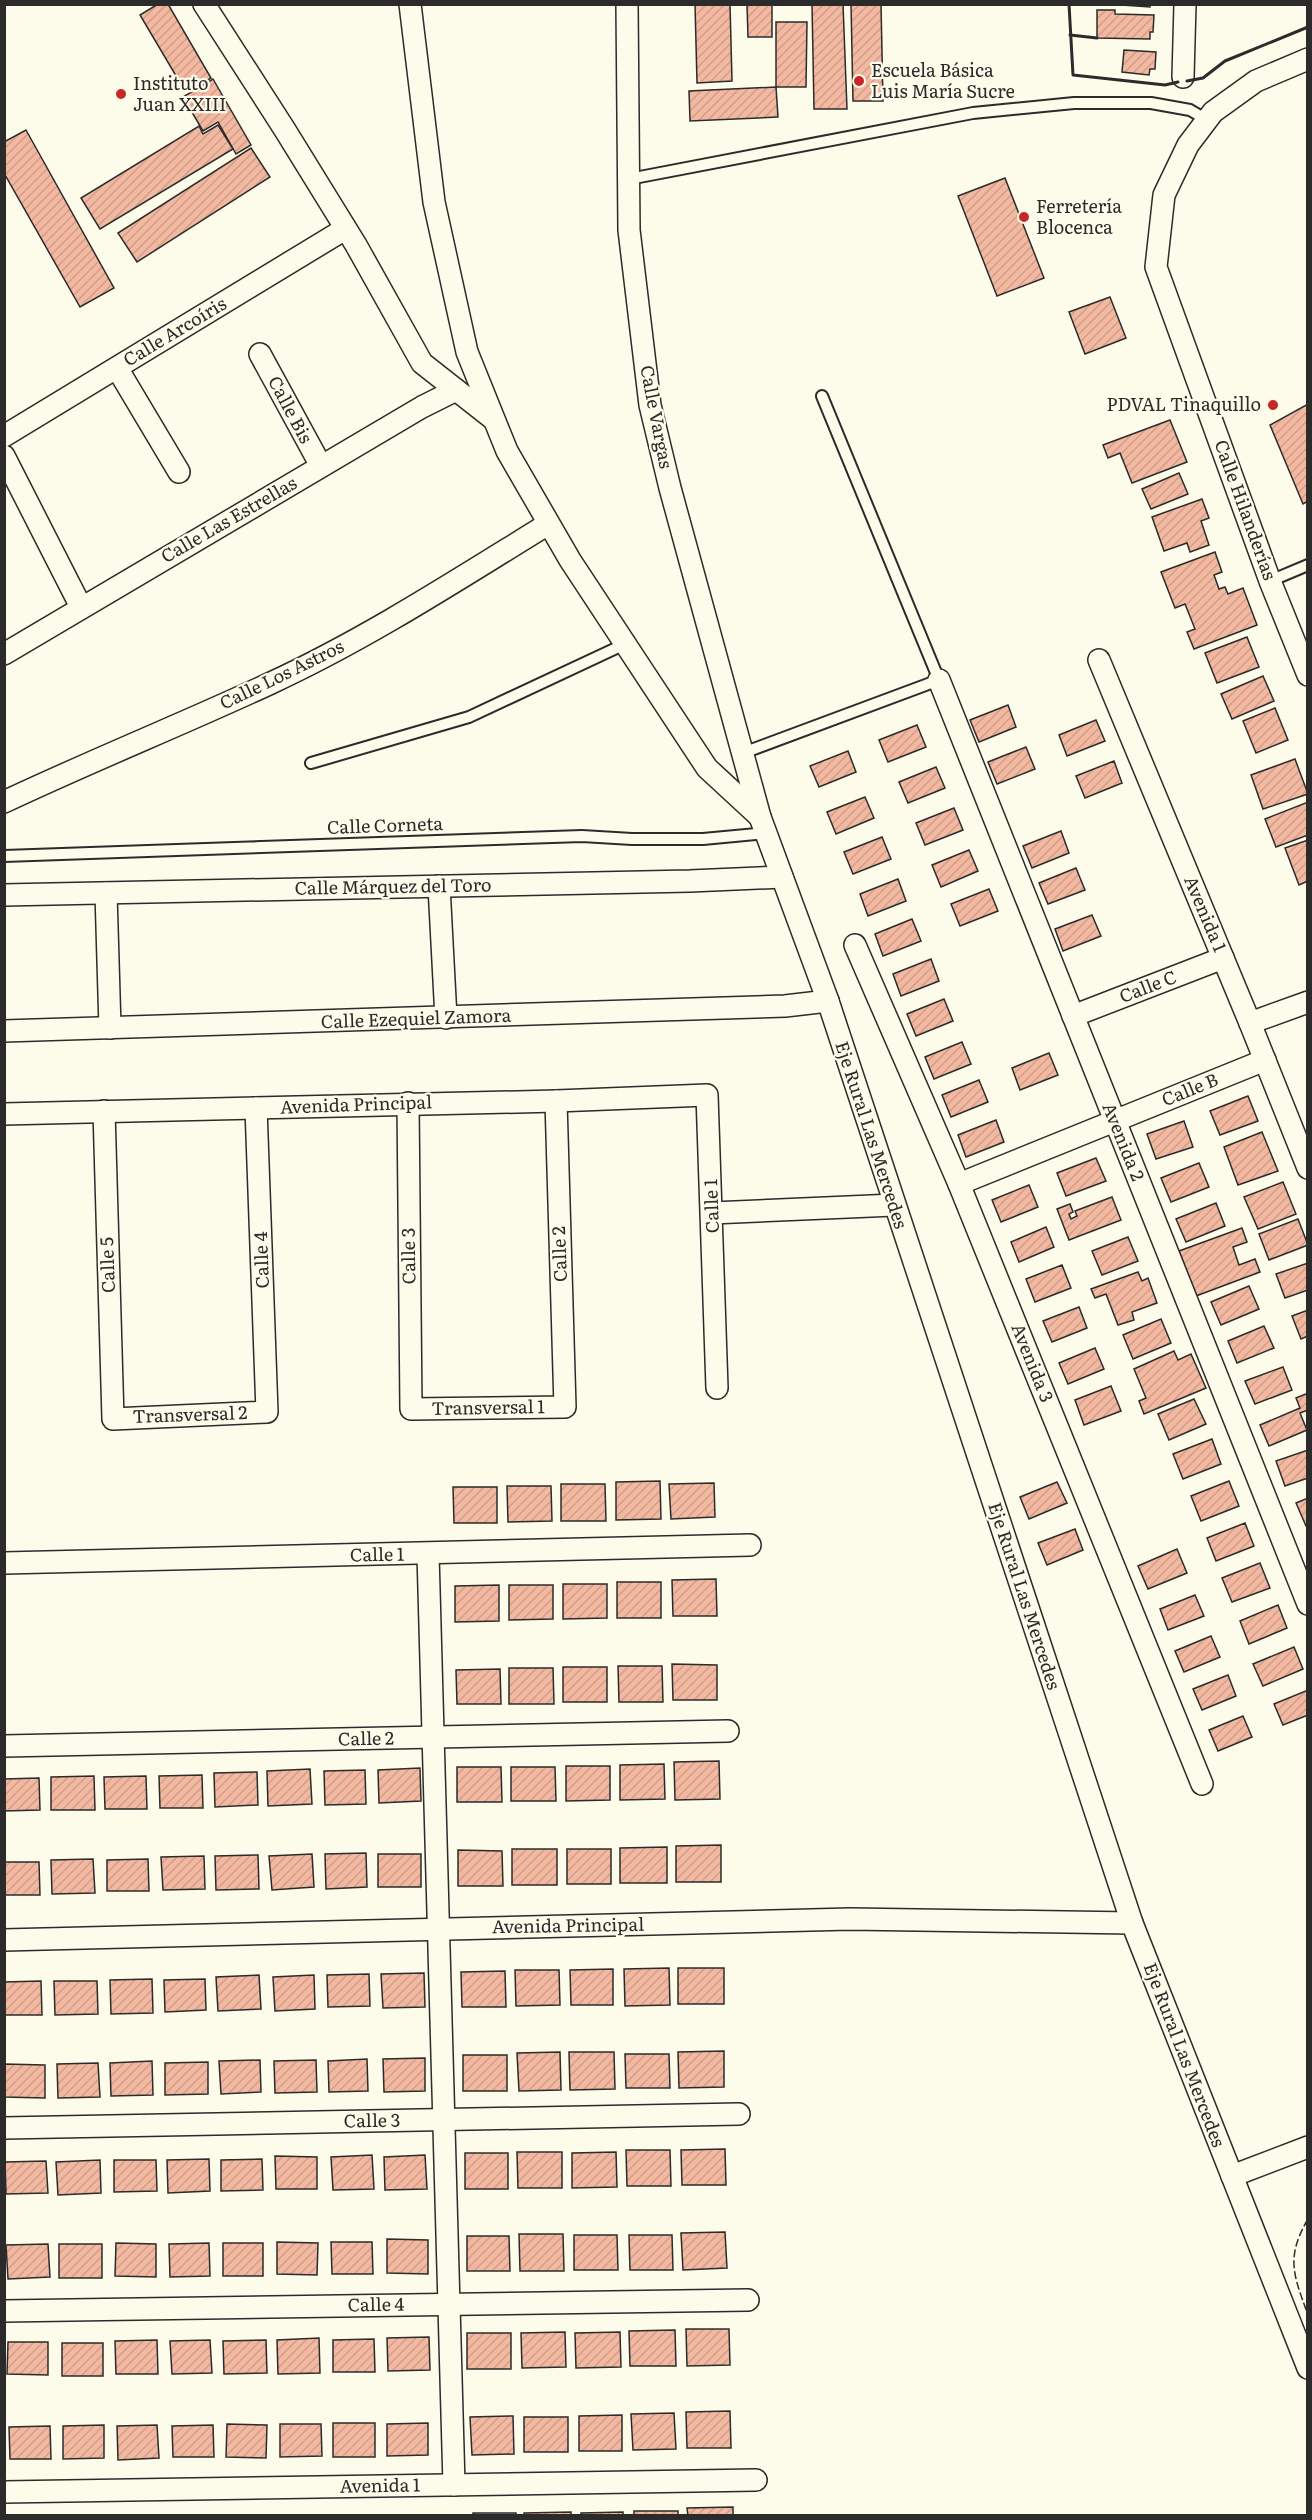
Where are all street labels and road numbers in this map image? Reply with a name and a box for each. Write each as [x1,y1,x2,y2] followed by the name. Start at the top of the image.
[117,289,231,372] street label: Calle Arcoíris
[634,363,681,471] street label: Calle Vargas
[262,371,320,448] street label: Calle Bis
[1208,436,1284,583] street label: Calle Hilanderías
[155,469,301,569] street label: Calle Las Estrellas
[215,632,348,715] street label: Calle Los Astros
[326,809,444,840] street label: Calle Corneta
[294,870,492,901] street label: Calle Márquez del Toro
[1178,871,1235,956] street label: Avenida 1
[1115,962,1180,1009] street label: Calle C
[320,1001,512,1034] street label: Calle Ezequiel Zamora
[829,1037,915,1232] street label: Eje Rural Las Mercedes
[1157,1065,1222,1112] street label: Calle B
[279,1087,432,1120] street label: Avenida Principal
[1096,1098,1152,1185] street label: Avenida 2
[696,1178,725,1234] street label: Calle 1
[544,1226,573,1283] street label: Calle 2
[394,1227,421,1285] street label: Calle 3
[246,1231,275,1289] street label: Calle 4
[92,1237,121,1294] street label: Calle 5
[1005,1319,1061,1406] street label: Avenida 3
[431,1392,545,1421] street label: Transversal 1
[132,1398,248,1429] street label: Transversal 2
[982,1498,1068,1693] street label: Eje Rural Las Mercedes
[350,1540,404,1567] street label: Calle 1
[338,1724,394,1751] street label: Calle 2
[492,1910,644,1939] street label: Avenida Principal
[1138,1958,1233,2151] street label: Eje Rural Las Mercedes
[343,2106,401,2133] street label: Calle 3
[347,2290,405,2317] street label: Calle 4
[339,2470,420,2499] street label: Avenida 1

